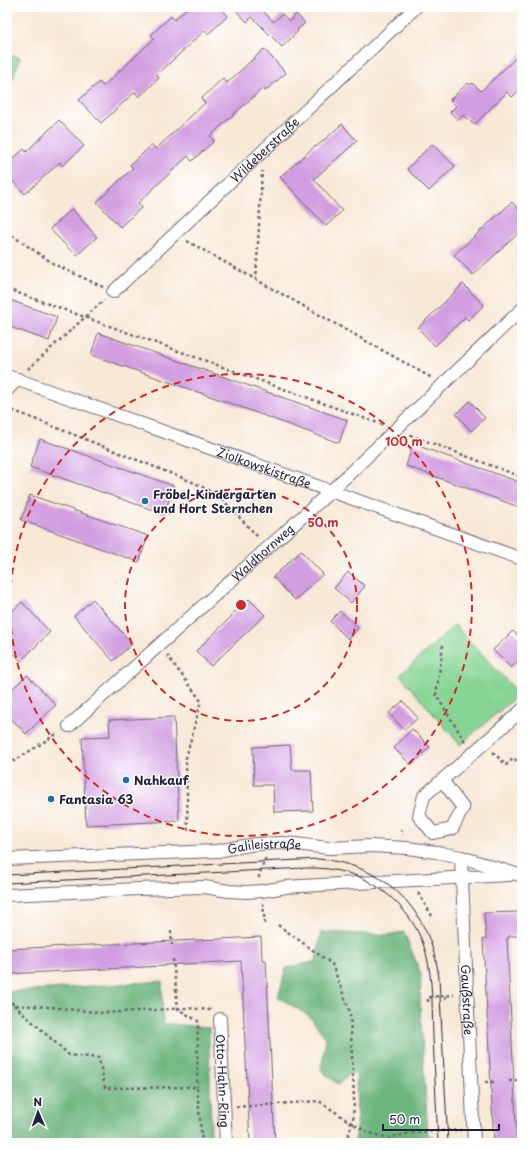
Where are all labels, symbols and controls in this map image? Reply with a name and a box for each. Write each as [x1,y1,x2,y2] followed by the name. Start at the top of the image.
[226,113,303,186] street label: Wildeberstraße
[385,432,423,450] text: 100 m
[215,442,314,492] street label: Ziolkowskistraße
[153,485,276,517] place label: Fröbel-Kindergarten und Hort Sternchen
[140,496,150,506] marker: Fröbel-Kindergarten und Hort Sternchen
[307,513,339,531] text: 50 m
[227,519,298,585] street label: Waldhornweg
[234,598,248,612] centre of rings
[134,771,190,789] place label: Nahkauf
[121,775,131,785] marker: Nahkauf
[59,790,134,808] place label: Fantasia 63
[46,794,56,804] marker: Fantasia 63
[226,834,302,858] street label: Galileistraße
[457,964,478,1036] street label: Gaußstraße
[212,1034,234,1128] street label: Otto-Hahn-Ring
[18,1092,58,1132] north arrow
[33,1093,43,1110] text: N
[383,1106,499,1132] scale bar
[389,1110,420,1128] text: 50 m

